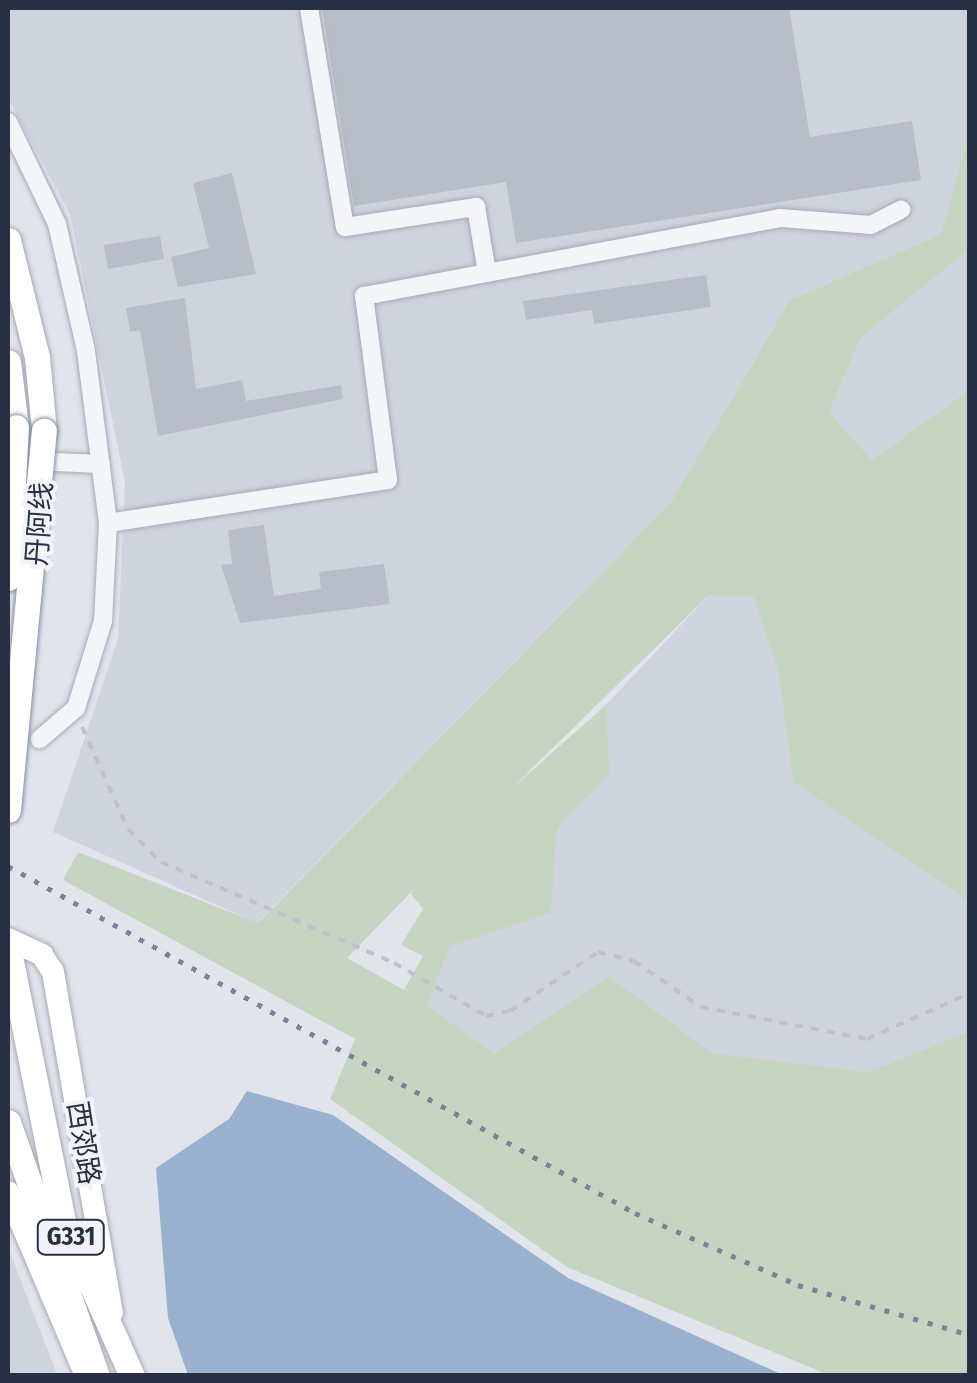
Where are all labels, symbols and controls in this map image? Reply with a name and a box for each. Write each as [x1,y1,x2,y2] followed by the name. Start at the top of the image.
[20,481,60,567] street label: 丹阿线
[60,1099,106,1187] street label: 西郊路
[36,1217,106,1257] road number: G331

